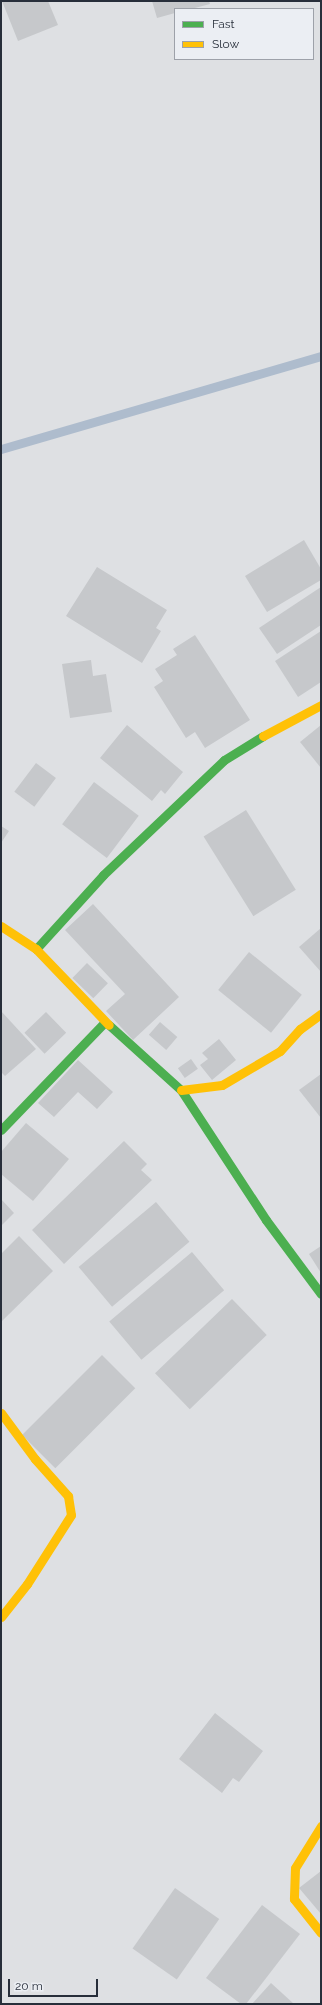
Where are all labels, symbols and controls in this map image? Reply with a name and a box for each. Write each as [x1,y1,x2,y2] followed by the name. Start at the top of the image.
[174,8,314,60] legend
[212,17,235,31] text: Fast
[212,37,239,51] text: Slow
[10,1971,100,1997] scale bar
[15,1979,43,1993] text: 20 m

